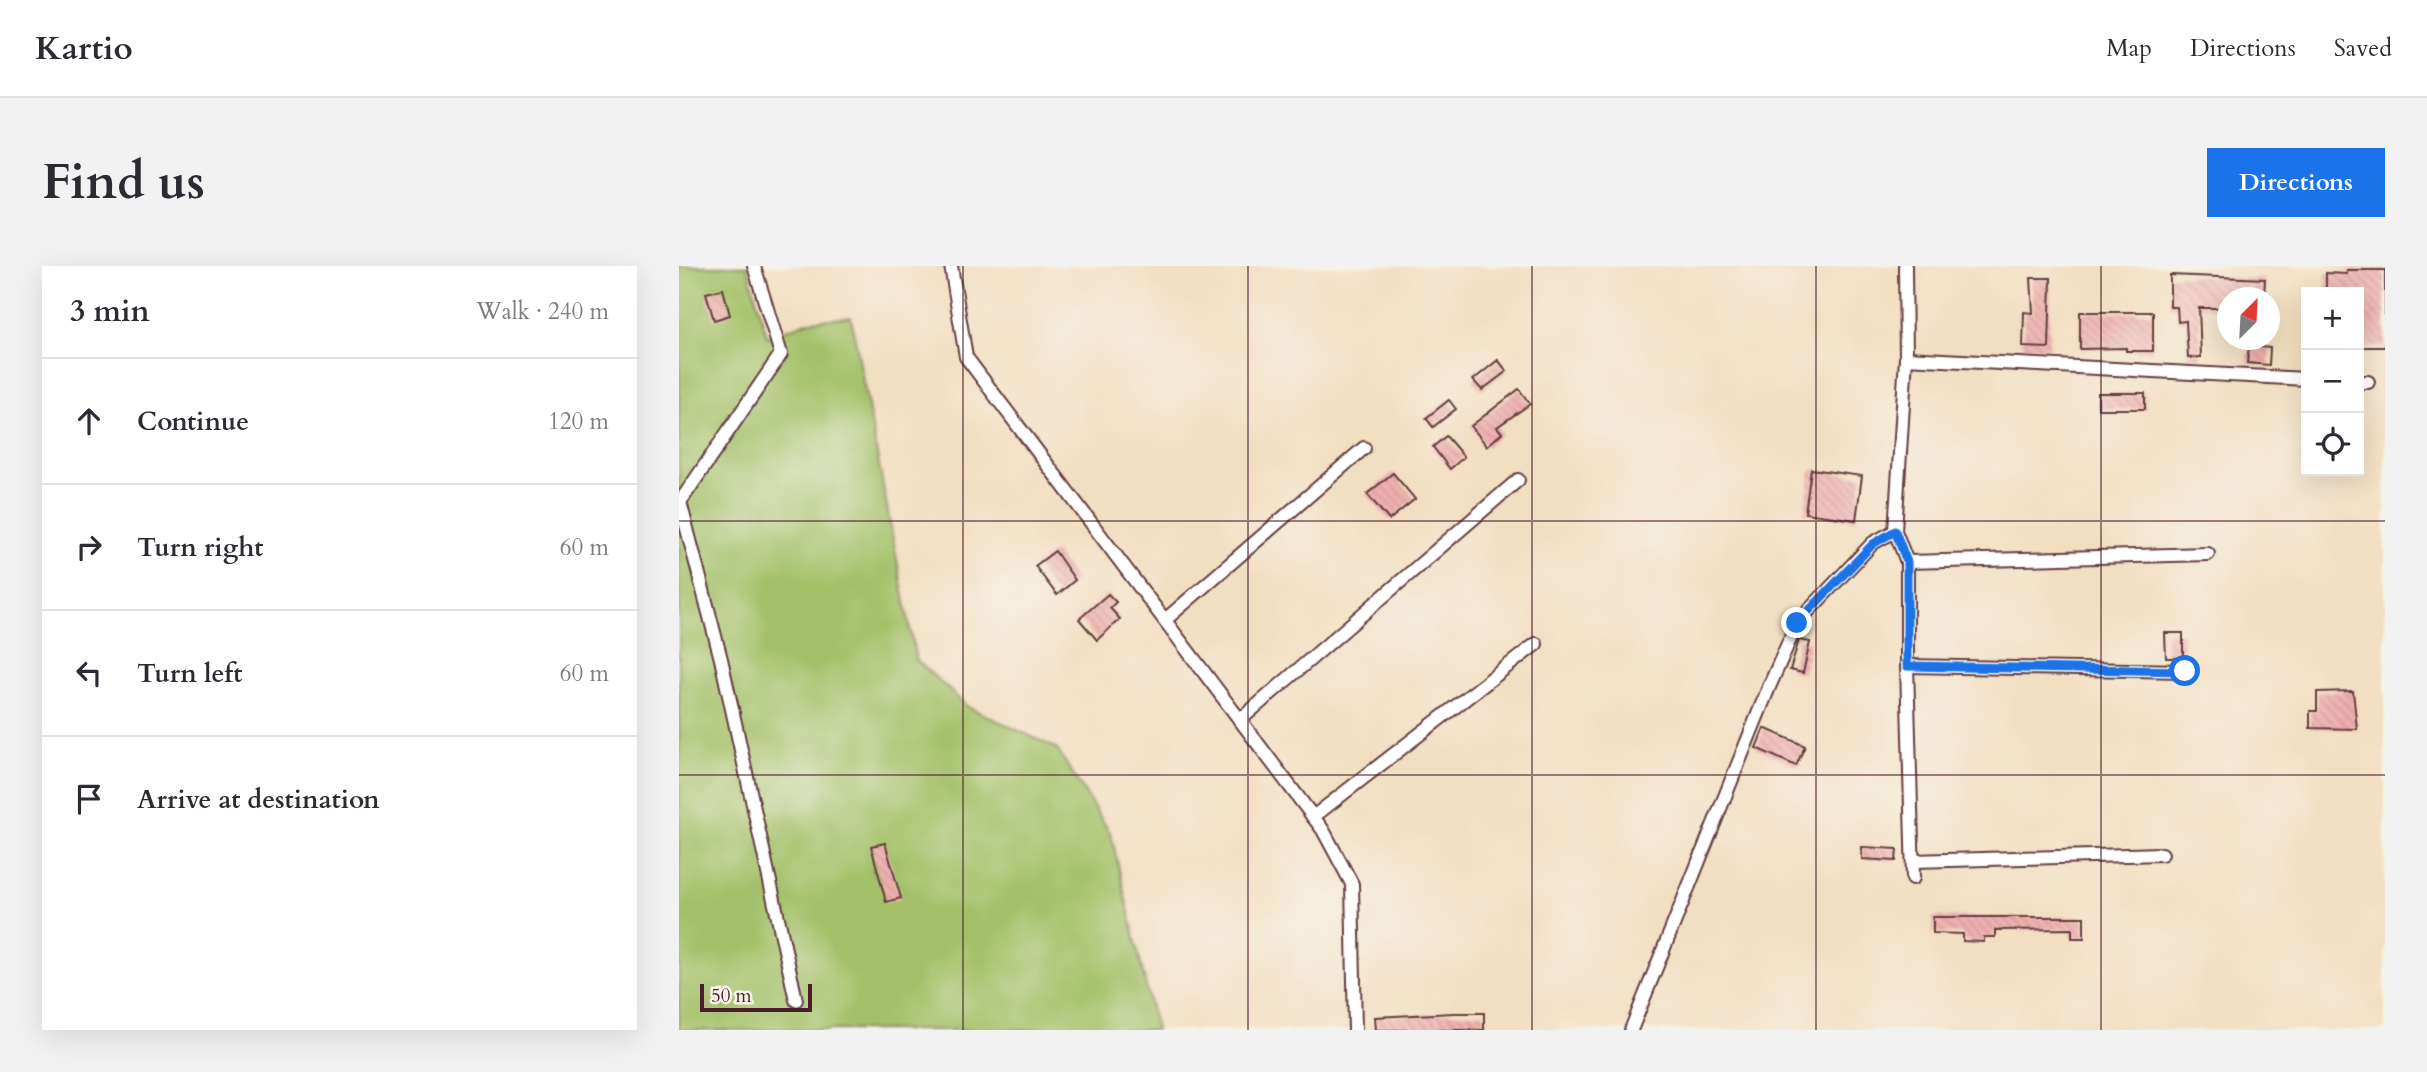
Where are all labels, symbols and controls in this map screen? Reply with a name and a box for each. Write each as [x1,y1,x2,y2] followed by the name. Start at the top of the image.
[35,26,133,71] text: Kartio
[2106,32,2152,65] text: Map
[2190,32,2296,65] text: Directions
[2334,32,2392,65] text: Saved
[2207,148,2385,217] button: Directions
[42,149,205,216] text: Find us
[2217,287,2280,350] north arrow
[2301,287,2364,476] map controls
[2301,287,2364,350] button: +
[70,291,150,332] text: 3 min
[476,296,609,327] text: Walk · 240 m
[2301,350,2364,413] button: −
[70,402,108,440] icon: ahead
[137,404,249,439] text: Continue
[548,406,609,437] text: 120 m
[2301,413,2364,476] button: locate
[70,528,108,566] icon: right
[137,530,264,565] text: Turn right
[560,532,609,563] text: 60 m
[1781,607,1812,638] route end
[70,654,108,692] icon: left
[2169,655,2200,686] route start
[137,656,242,691] text: Turn left
[560,658,609,689] text: 60 m
[70,780,108,818] icon: arrive
[137,782,380,817] text: Arrive at destination
[700,981,812,1013] scale bar
[711,983,752,1009] text: 50 m

